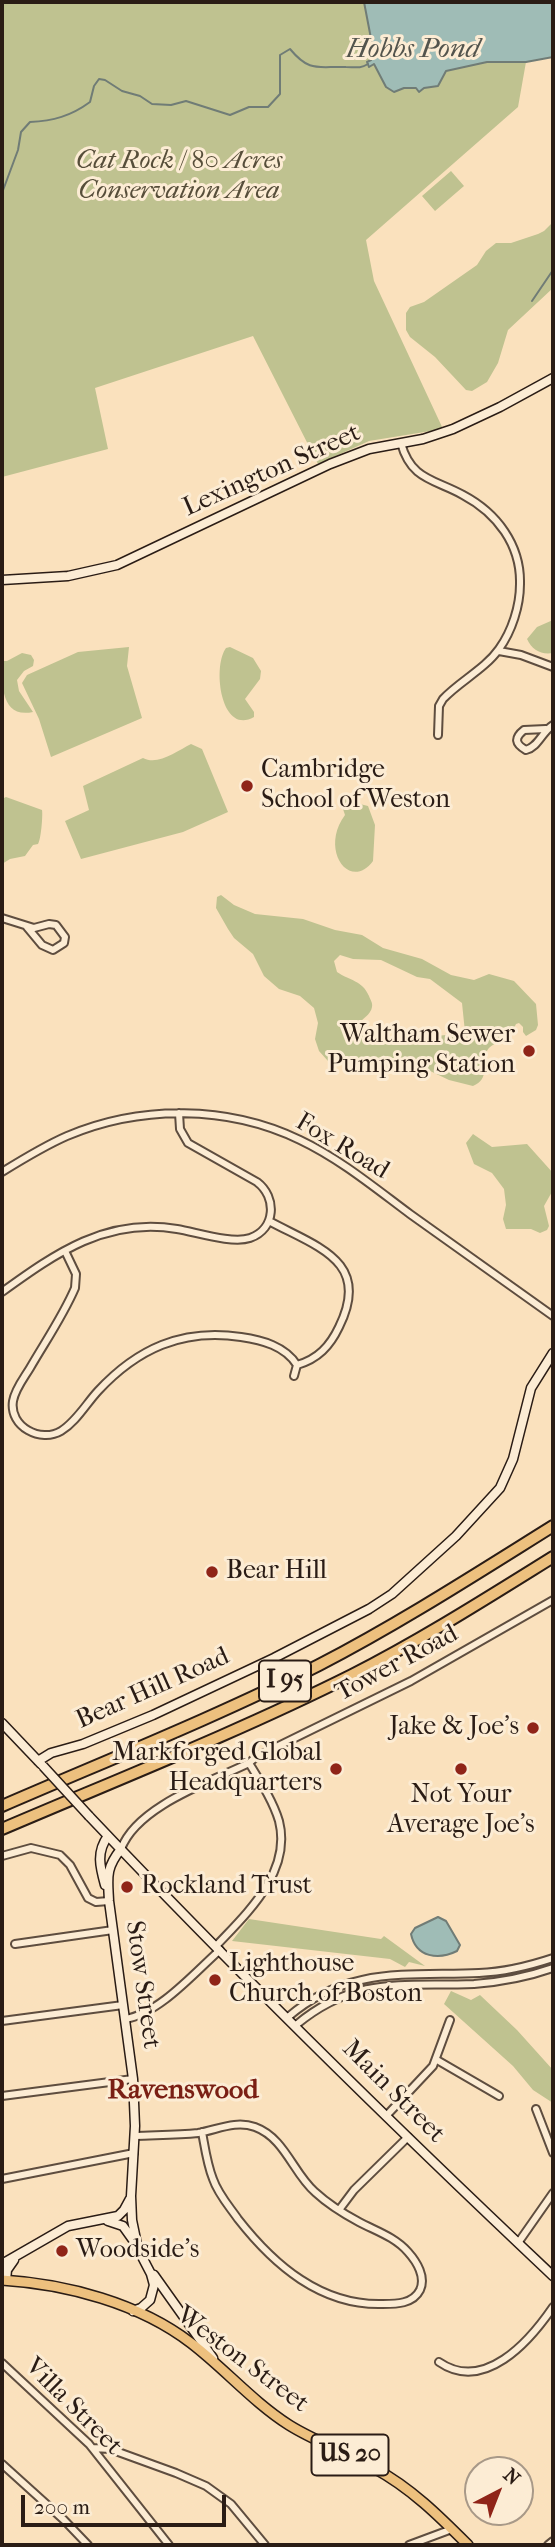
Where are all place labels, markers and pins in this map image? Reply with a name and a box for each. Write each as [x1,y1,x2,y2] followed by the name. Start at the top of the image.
[261,755,450,816] place label: Cambridge School of Weston
[239,778,255,794] marker: Cambridge School of Weston
[327,1020,515,1082] place label: Waltham Sewer Pumping Station
[521,1043,537,1059] marker: Waltham Sewer Pumping Station
[226,1556,327,1588] place label: Bear Hill
[204,1564,220,1580] marker: Bear Hill
[389,1712,519,1744] place label: Jake & Joe's
[525,1720,541,1736] marker: Jake & Joe's
[112,1738,322,1800] place label: Markforged Global Headquarters
[328,1761,344,1777] marker: Markforged Global Headquarters
[453,1761,469,1777] marker: Not Your Average Joe's
[387,1780,535,1842] place label: Not Your Average Joe's
[141,1871,312,1903] place label: Rockland Trust
[119,1879,135,1895] marker: Rockland Trust
[229,1949,422,2010] place label: Lighthouse Church of Boston
[207,1972,223,1988] marker: Lighthouse Church of Boston
[76,2235,199,2267] place label: Woodside's
[54,2243,70,2259] marker: Woodside's

